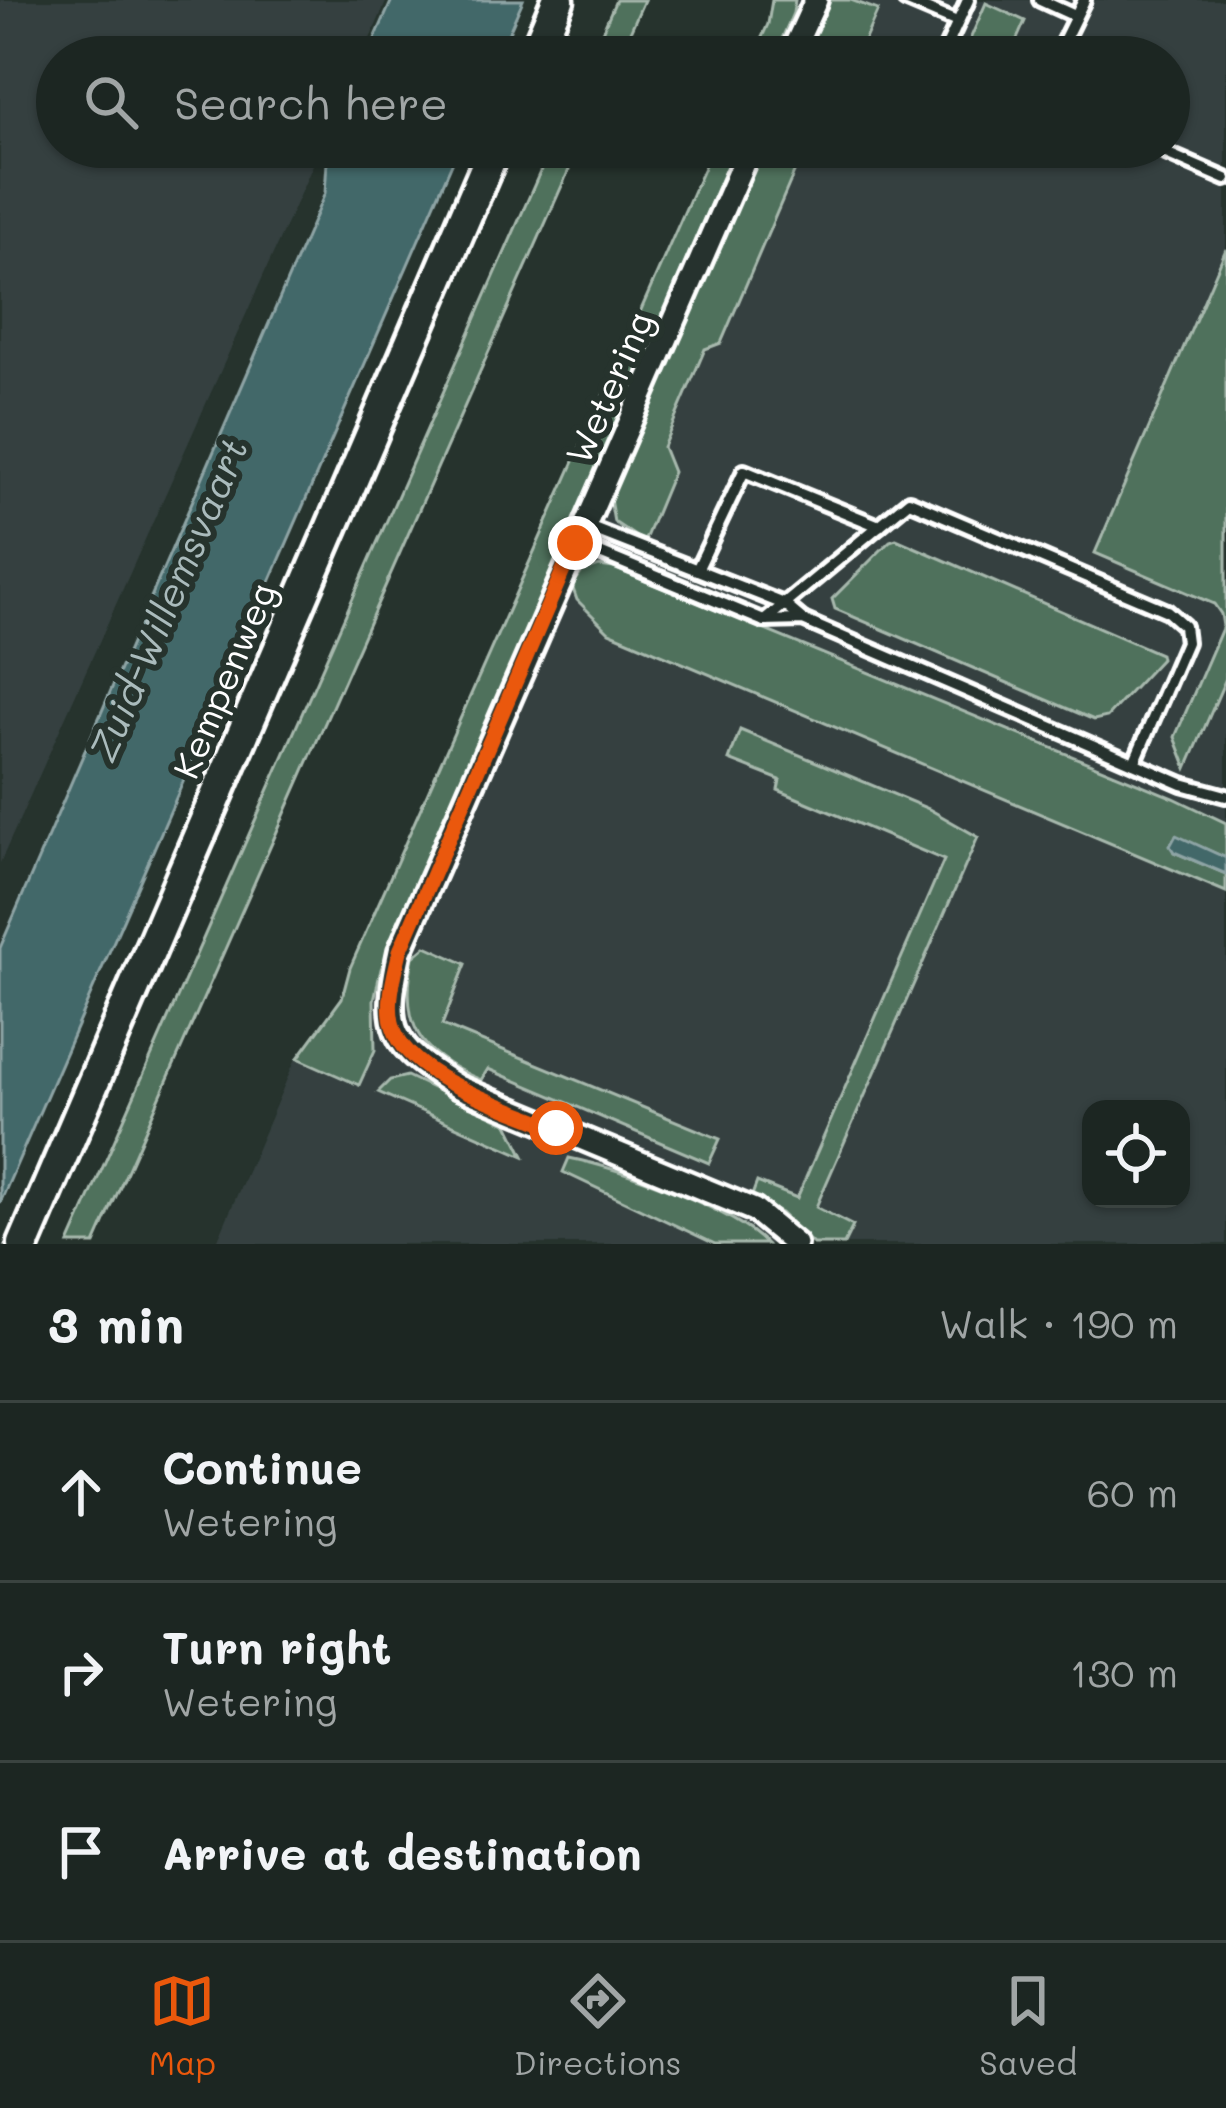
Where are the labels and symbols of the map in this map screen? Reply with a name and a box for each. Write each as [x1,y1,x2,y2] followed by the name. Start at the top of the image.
[554,303,662,471] street label: Wetering
[76,430,258,768] water label: Zuid-Willemsvaart
[548,516,602,570] route end
[161,575,285,785] street label: Kempenweg
[529,1101,583,1155] route start

